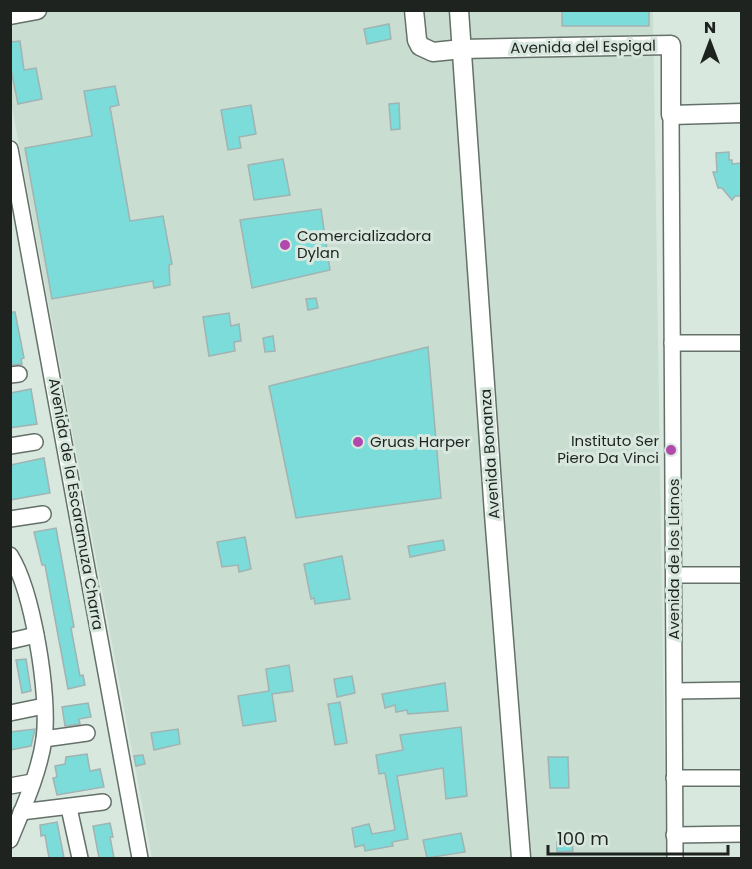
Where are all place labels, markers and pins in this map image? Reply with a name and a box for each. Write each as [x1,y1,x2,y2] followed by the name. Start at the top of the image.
[297,225,431,263] place label: Comercializadora Dylan
[278,238,292,252] marker: Comercializadora Dylan
[557,430,659,468] place label: Instituto Ser Piero Da Vinci
[370,431,470,452] place label: Gruas Harper
[351,435,365,449] marker: Gruas Harper
[664,443,678,457] marker: Instituto Ser Piero Da Vinci

